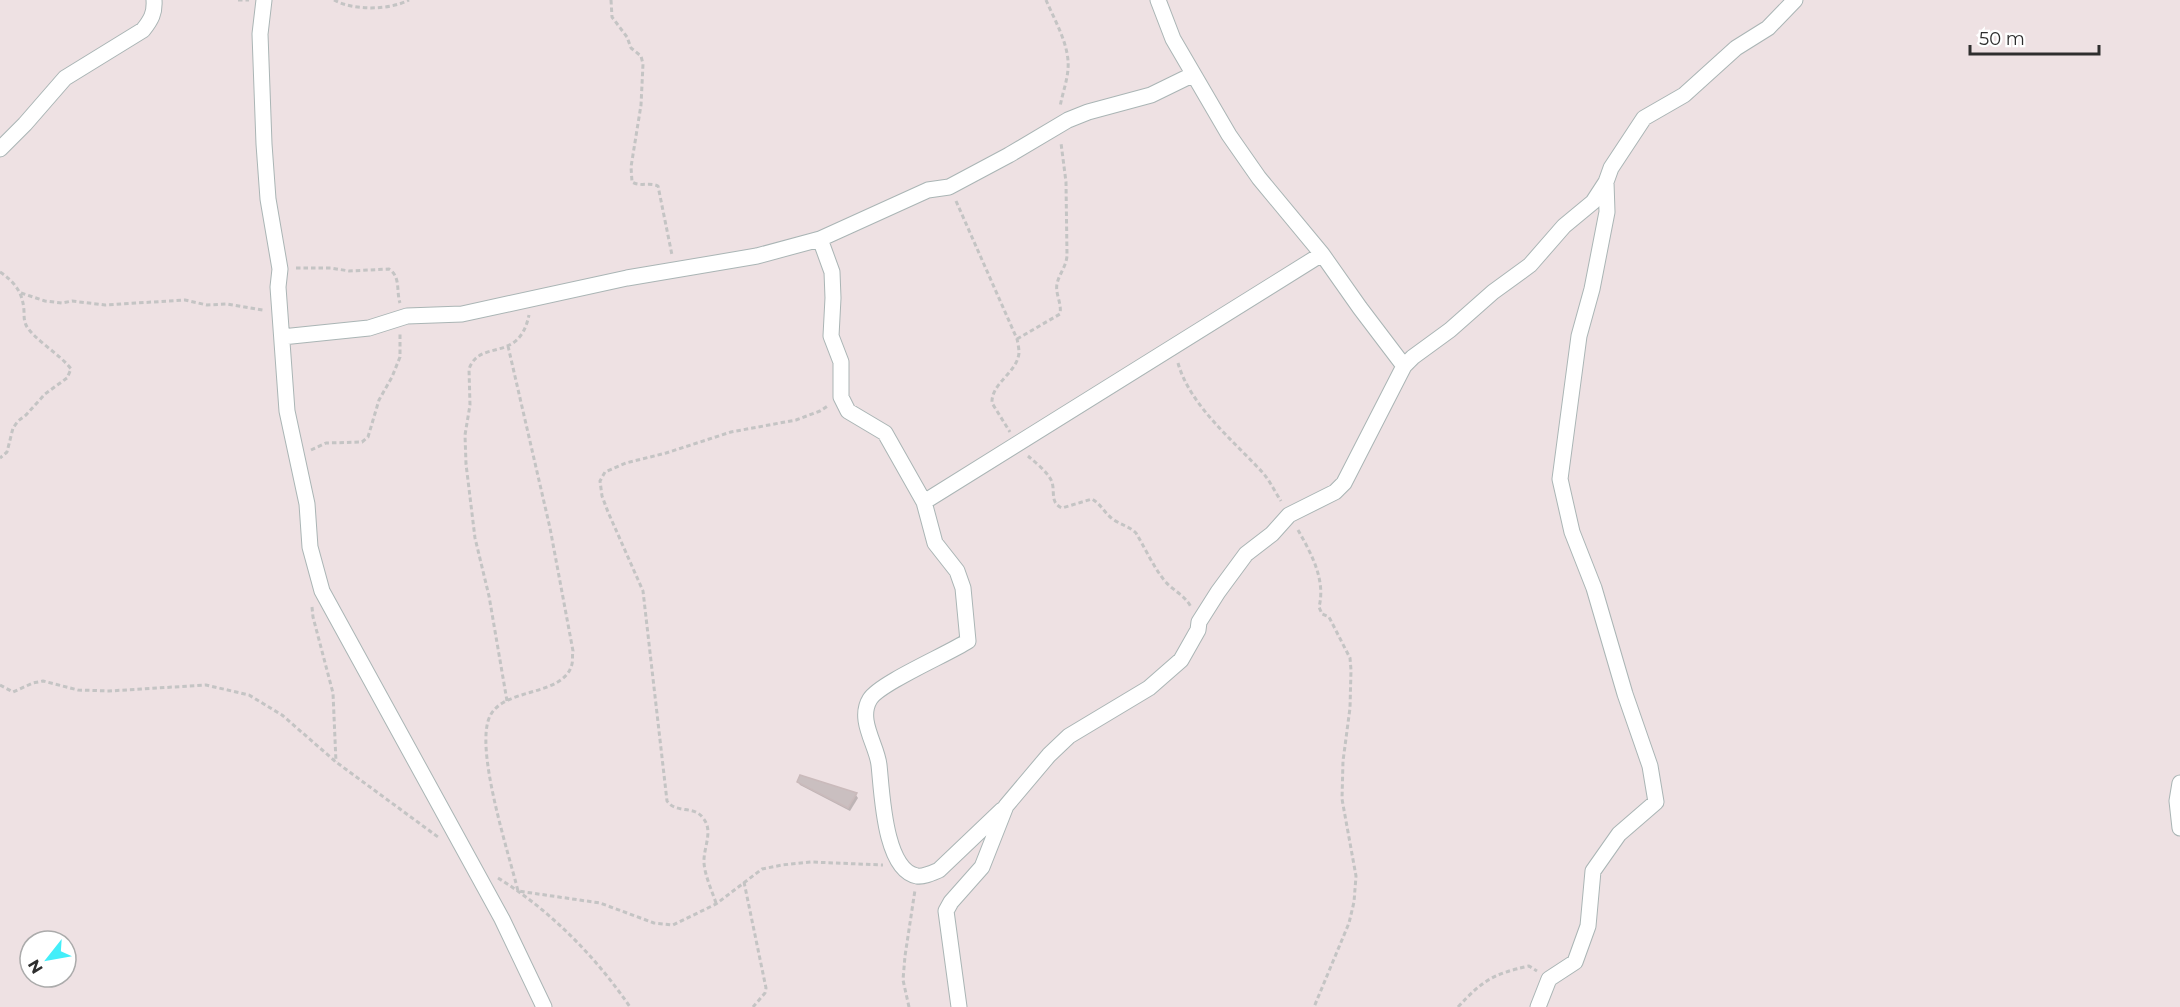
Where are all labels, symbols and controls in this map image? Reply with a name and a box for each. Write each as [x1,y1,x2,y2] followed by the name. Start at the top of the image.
[1970,18,2099,56] scale bar
[1979,28,2025,50] text: 50 m
[18,929,78,989] north arrow
[24,956,47,977] text: N

